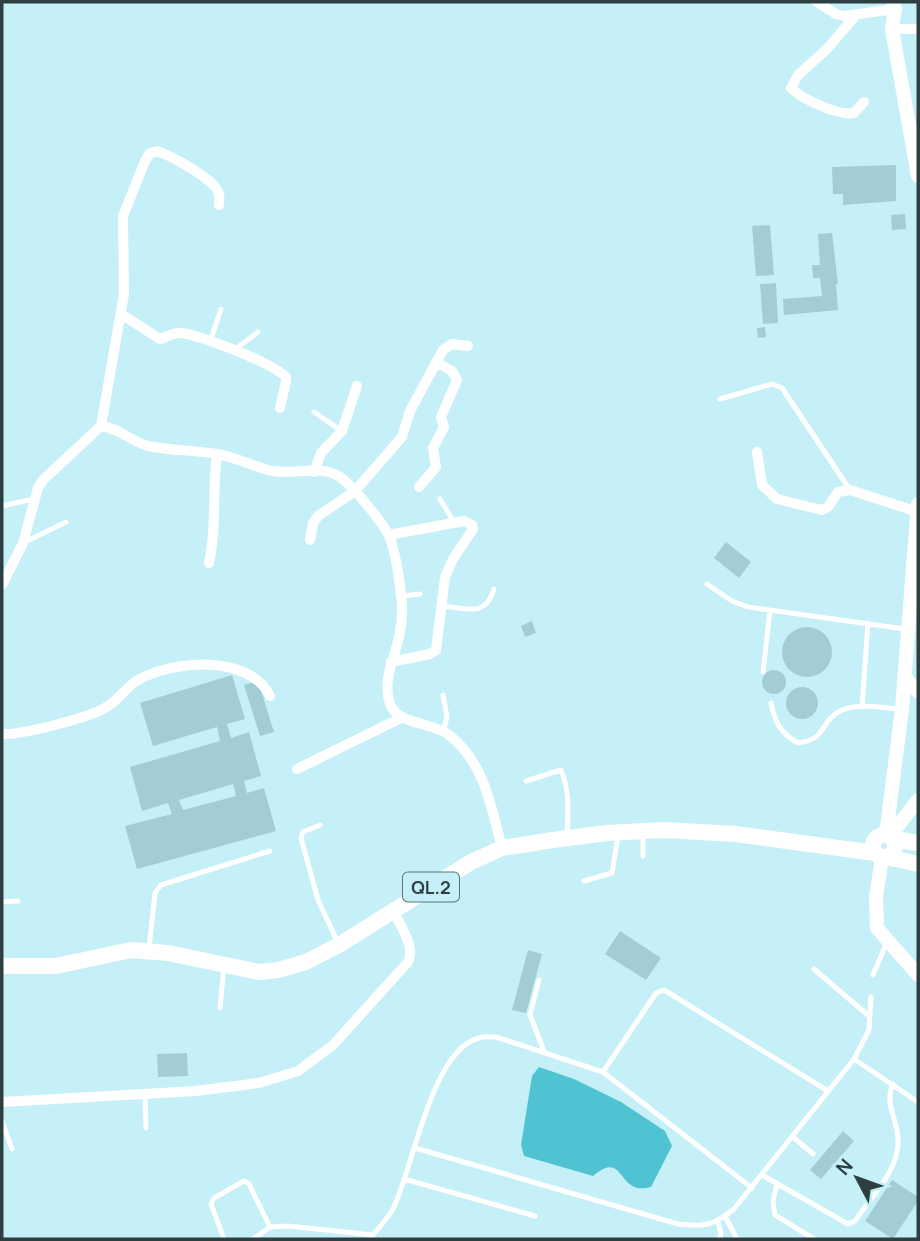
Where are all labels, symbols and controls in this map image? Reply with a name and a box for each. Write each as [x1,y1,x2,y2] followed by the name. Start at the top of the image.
[403,872,459,902] road number: QL.2
[822,1143,892,1213] north arrow
[830,1153,858,1181] text: N

